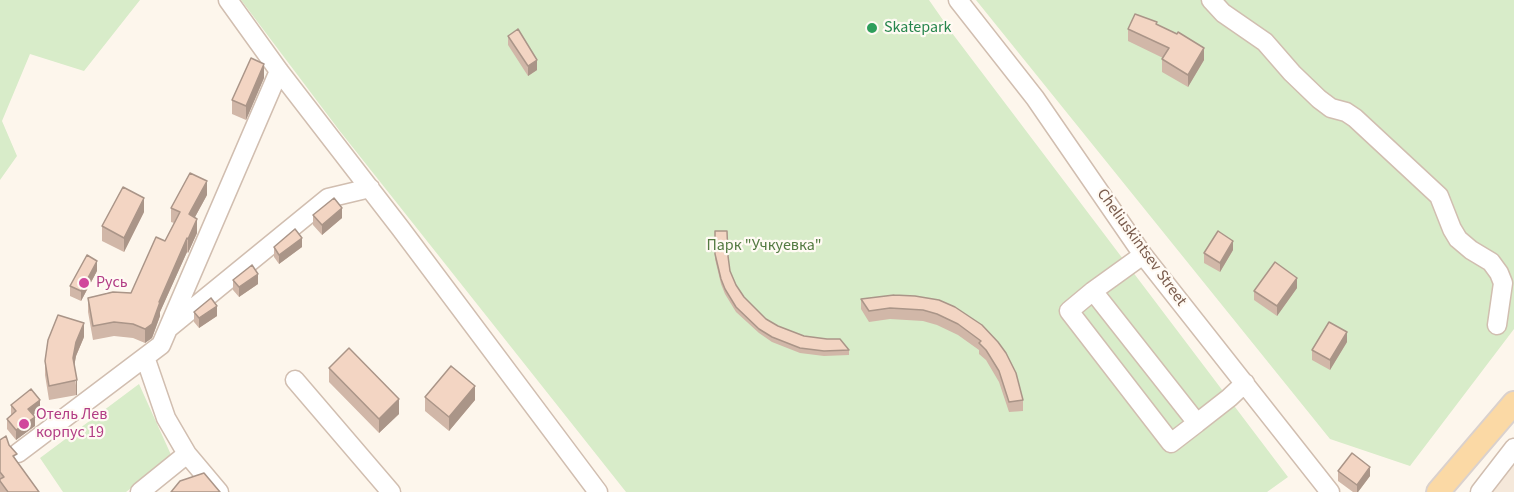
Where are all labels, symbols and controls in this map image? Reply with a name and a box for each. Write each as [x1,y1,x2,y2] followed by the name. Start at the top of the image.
[884,18,951,38] place label: Skatepark
[865,21,879,35] marker: Skatepark
[1092,186,1190,310] street label: Cheliuskintsev Street
[706,236,822,256] park label: Парк "Учкуевка"
[96,273,128,293] place label: Русь
[77,276,91,290] marker: Русь
[36,405,107,443] place label: Отель Лев корпус 19
[17,417,31,431] marker: Отель Лев корпус 19

